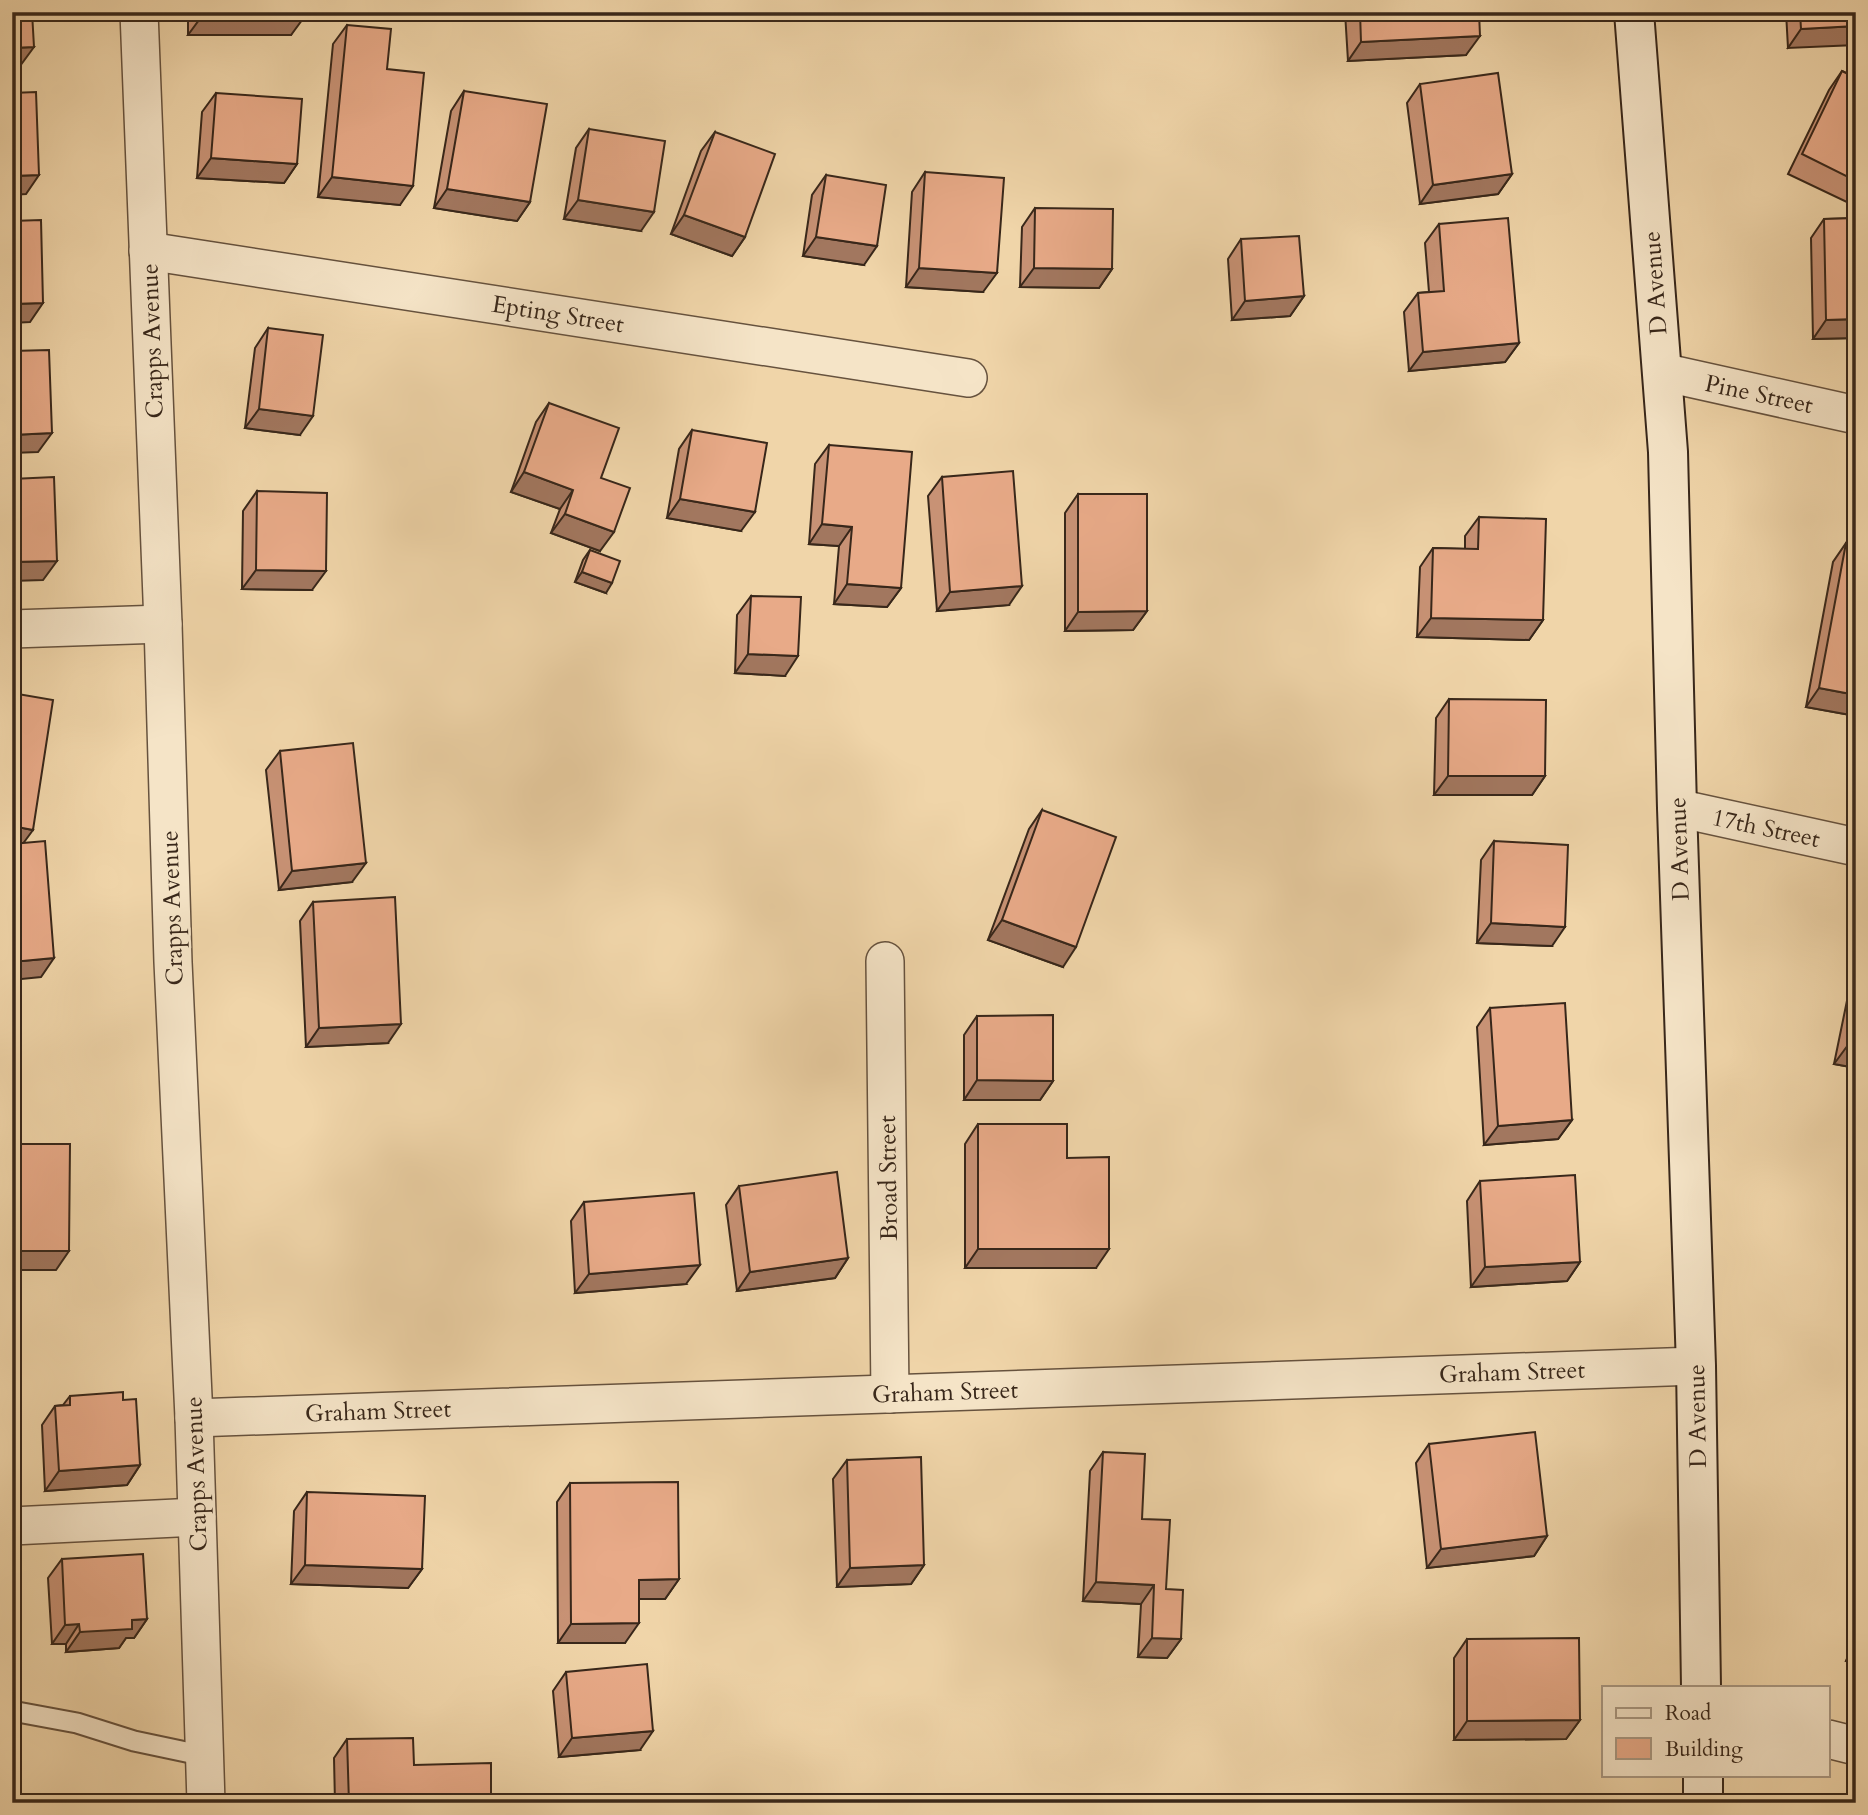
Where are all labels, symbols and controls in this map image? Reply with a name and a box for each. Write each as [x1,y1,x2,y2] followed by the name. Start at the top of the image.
[1635,230,1676,336] street label: D Avenue
[133,263,172,419] street label: Crapps Avenue
[490,288,627,341] street label: Epting Street
[1702,367,1816,422] street label: Pine Street
[1661,797,1698,901] street label: D Avenue
[1709,801,1823,856] street label: 17th Street
[153,830,192,986] street label: Crapps Avenue
[871,1115,906,1241] street label: Broad Street
[1438,1353,1586,1392] street label: Graham Street
[1680,1364,1715,1468] street label: D Avenue
[871,1373,1019,1412] street label: Graham Street
[304,1392,452,1431] street label: Graham Street
[177,1396,216,1552] street label: Crapps Avenue
[1602,1686,1829,1776] legend
[1665,1699,1711,1728] text: Road
[1665,1735,1743,1764] text: Building

